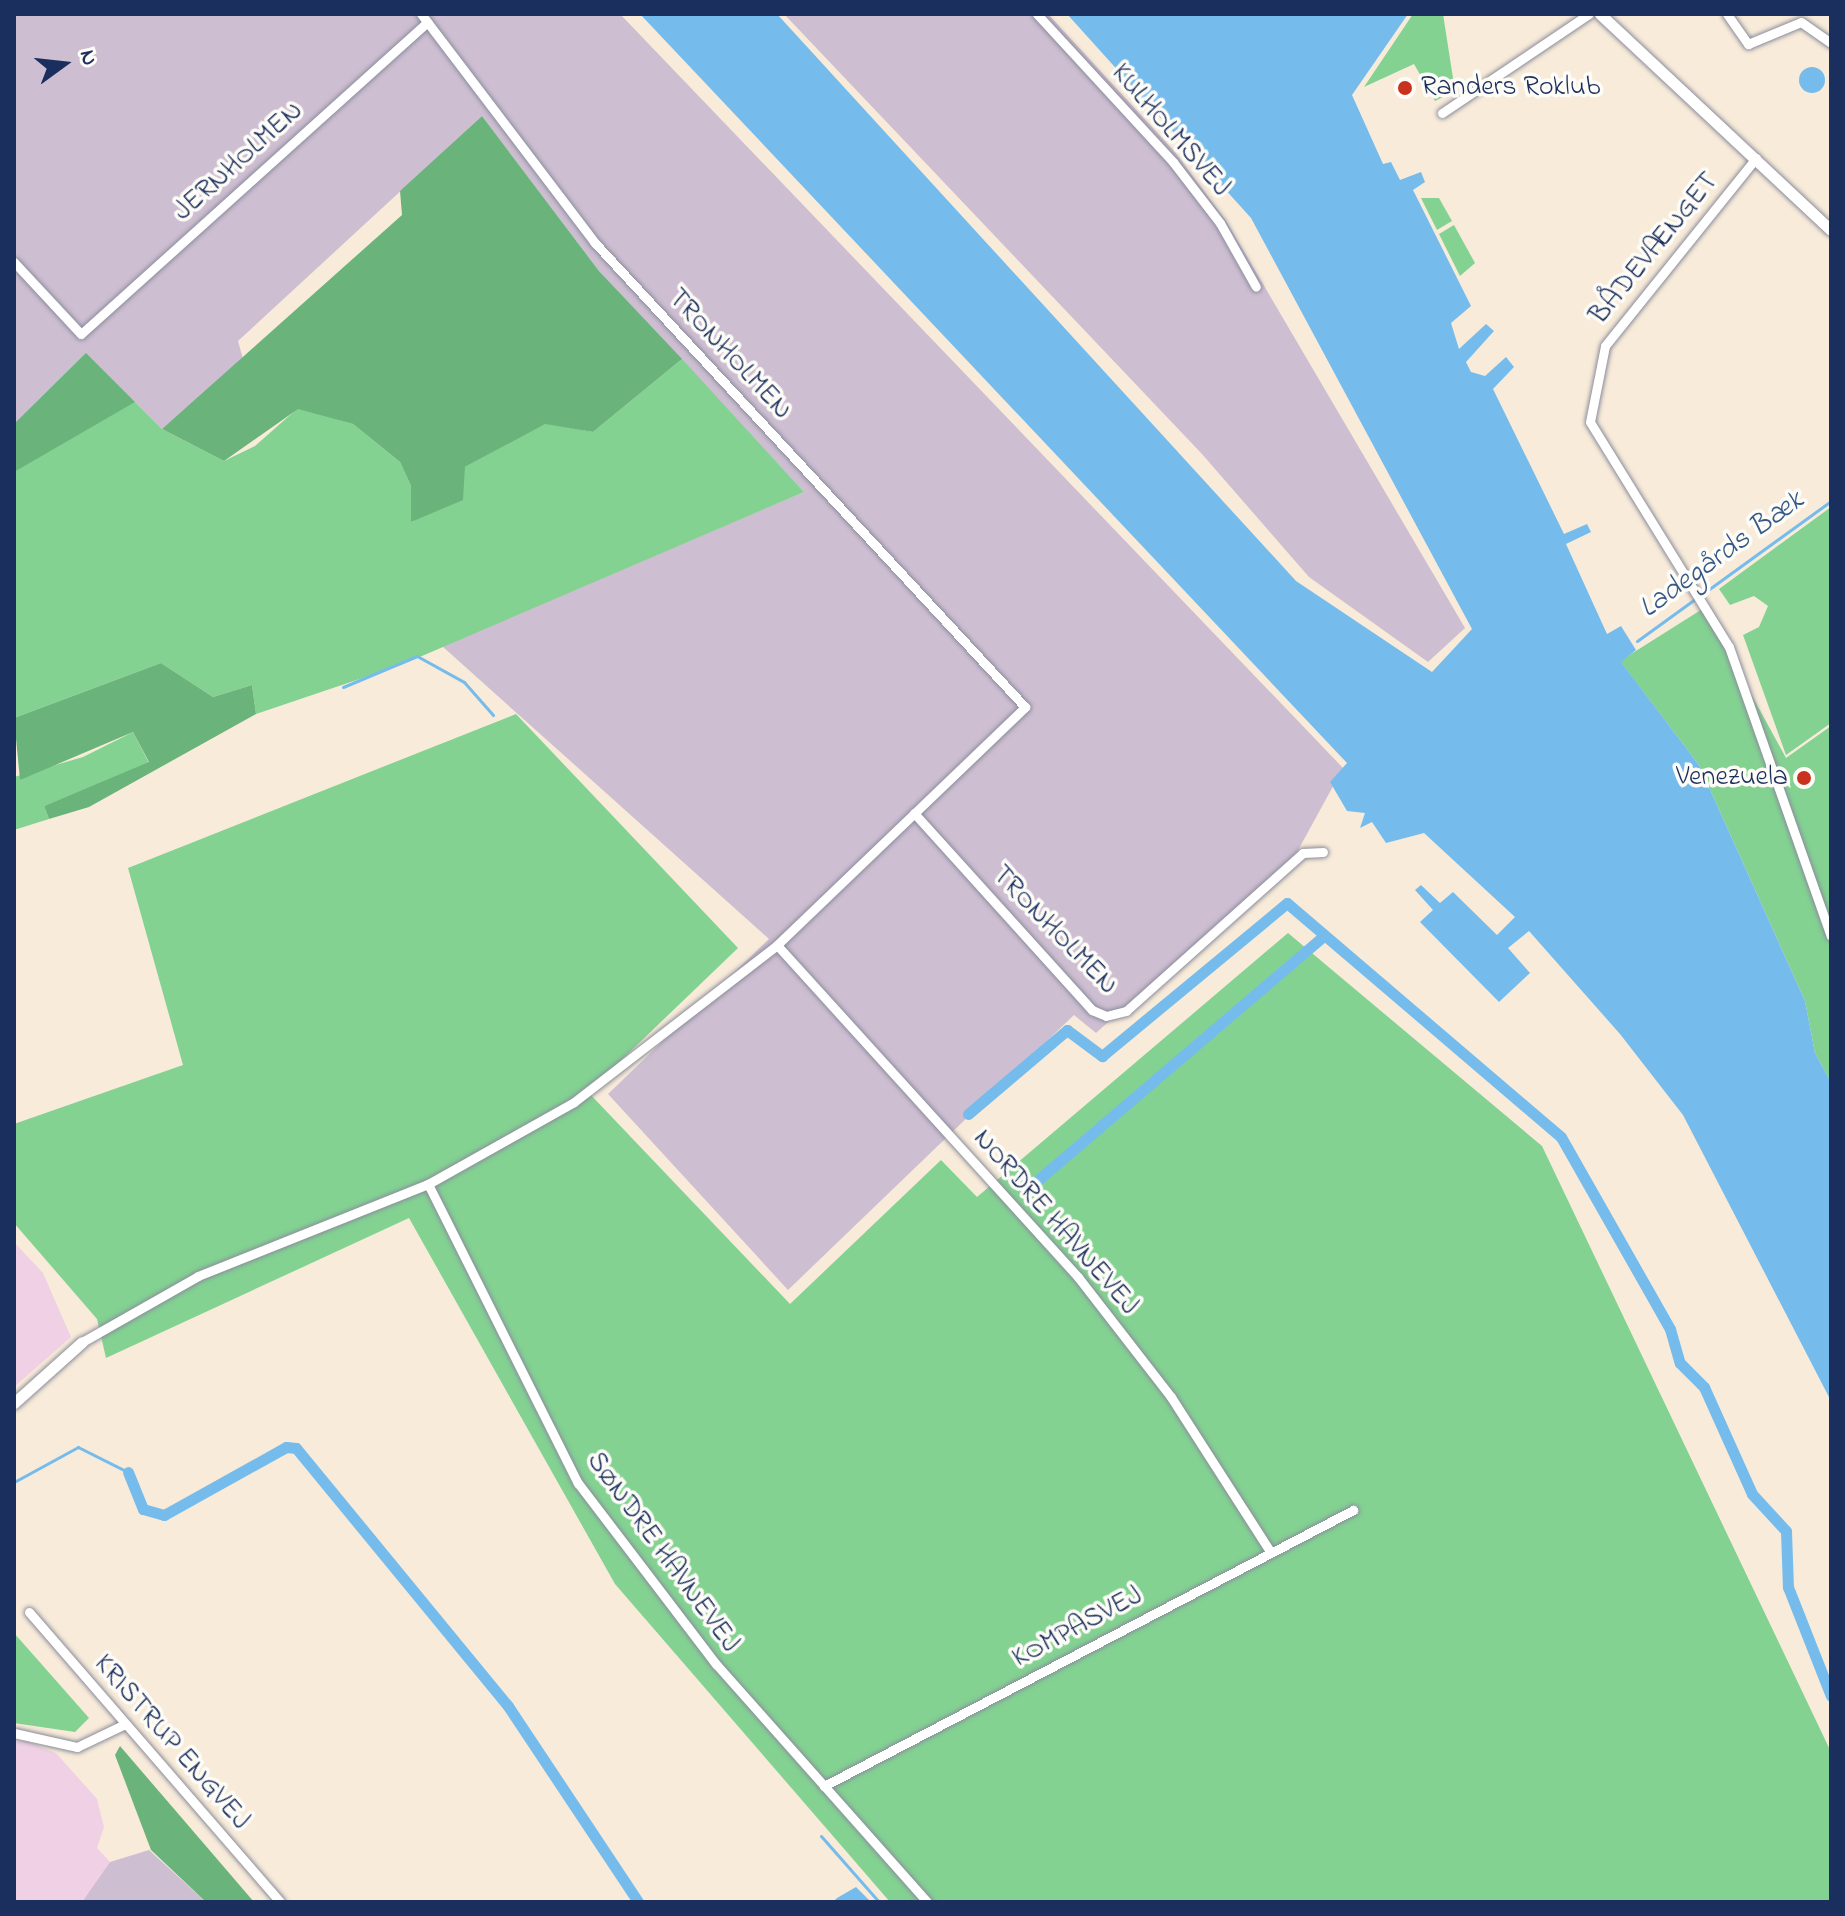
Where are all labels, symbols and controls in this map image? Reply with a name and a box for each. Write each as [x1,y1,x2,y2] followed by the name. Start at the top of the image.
[24,24,104,104] north arrow
[70,46,105,69] text: N
[1103,58,1237,204] street label: KULHOLMSVEJ
[1421,71,1601,105] place label: Randers Roklub
[1396,79,1414,97] marker: Randers Roklub
[167,95,311,229] street label: JERNHOLMEN
[1583,166,1727,332] street label: BÅDEVÆNGET
[660,282,798,428] street label: TRONHOLMEN
[1633,483,1811,627] water label: Ladegårds Bæk
[1676,761,1788,795] place label: Venezuela
[1795,769,1813,787] marker: Venezuela
[984,859,1124,1003] street label: TRONHOLMEN
[965,1123,1145,1323] street label: NORDRE HAVNEVEJ
[578,1446,746,1660] street label: SØNDRE HAVNEVEJ
[1007,1580,1149,1676] street label: KOMPASVEJ
[86,1648,256,1838] street label: KRISTRUP ENGVEJ

